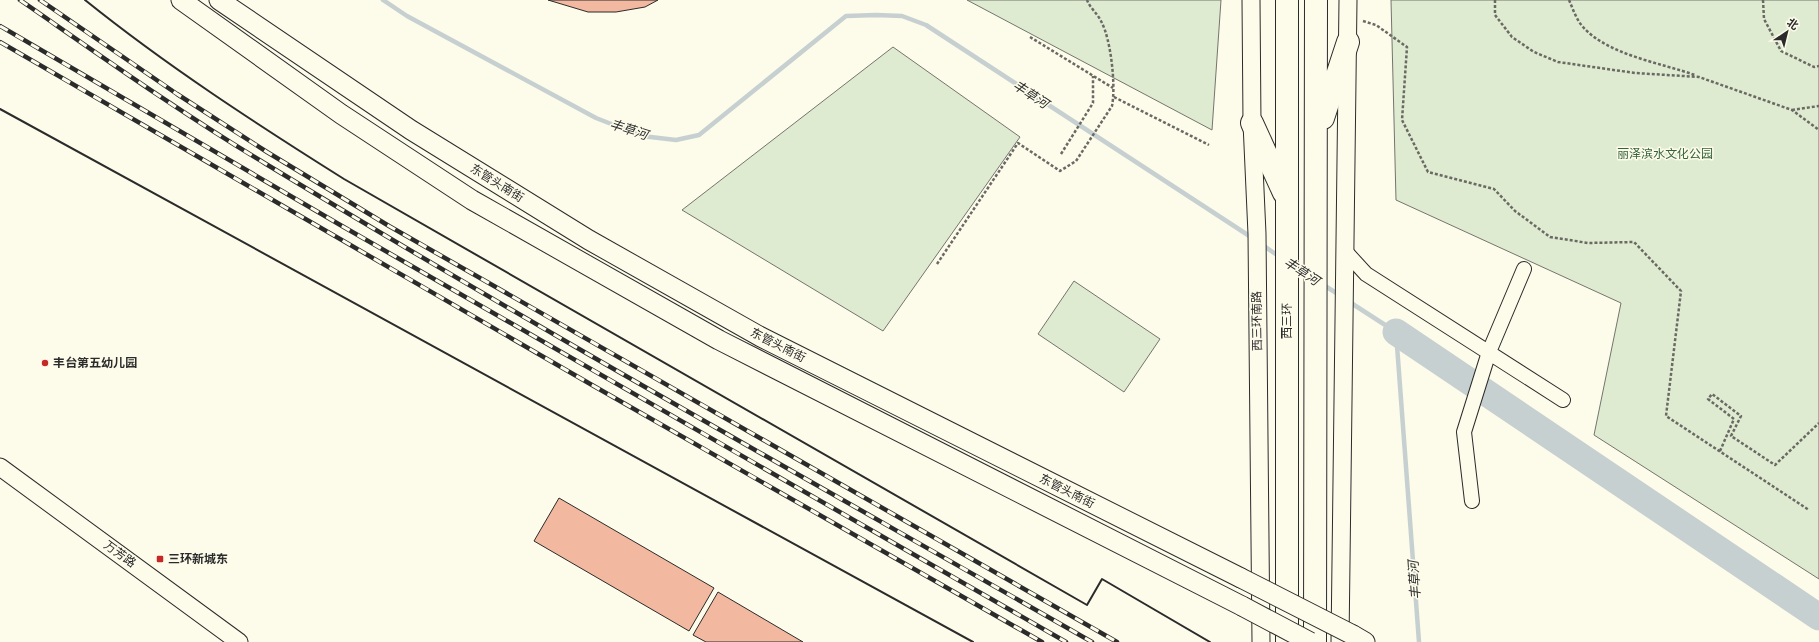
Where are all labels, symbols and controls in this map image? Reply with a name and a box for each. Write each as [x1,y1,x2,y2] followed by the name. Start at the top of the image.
[1767,12,1807,52] north arrow
[1784,16,1801,33] text: 北
[1010,78,1054,114] water label: 丰草河
[608,116,653,145] water label: 丰草河
[1617,147,1713,161] park label: 丽泽滨水文化公园
[468,161,526,205] street label: 东管头南街
[1281,255,1325,291] water label: 丰草河
[1249,291,1265,351] street label: 西三环南路
[1280,303,1294,339] street label: 西三环
[748,325,808,365] street label: 东管头南街
[53,356,137,370] place label: 丰台第五幼儿园
[40,358,50,368] marker: 丰台第五幼儿园
[1037,471,1097,511] street label: 东管头南街
[101,538,139,570] street label: 万芳路
[168,552,228,566] place label: 三环新城东
[155,554,165,564] marker: 三环新城东
[1405,557,1424,600] water label: 丰草河

